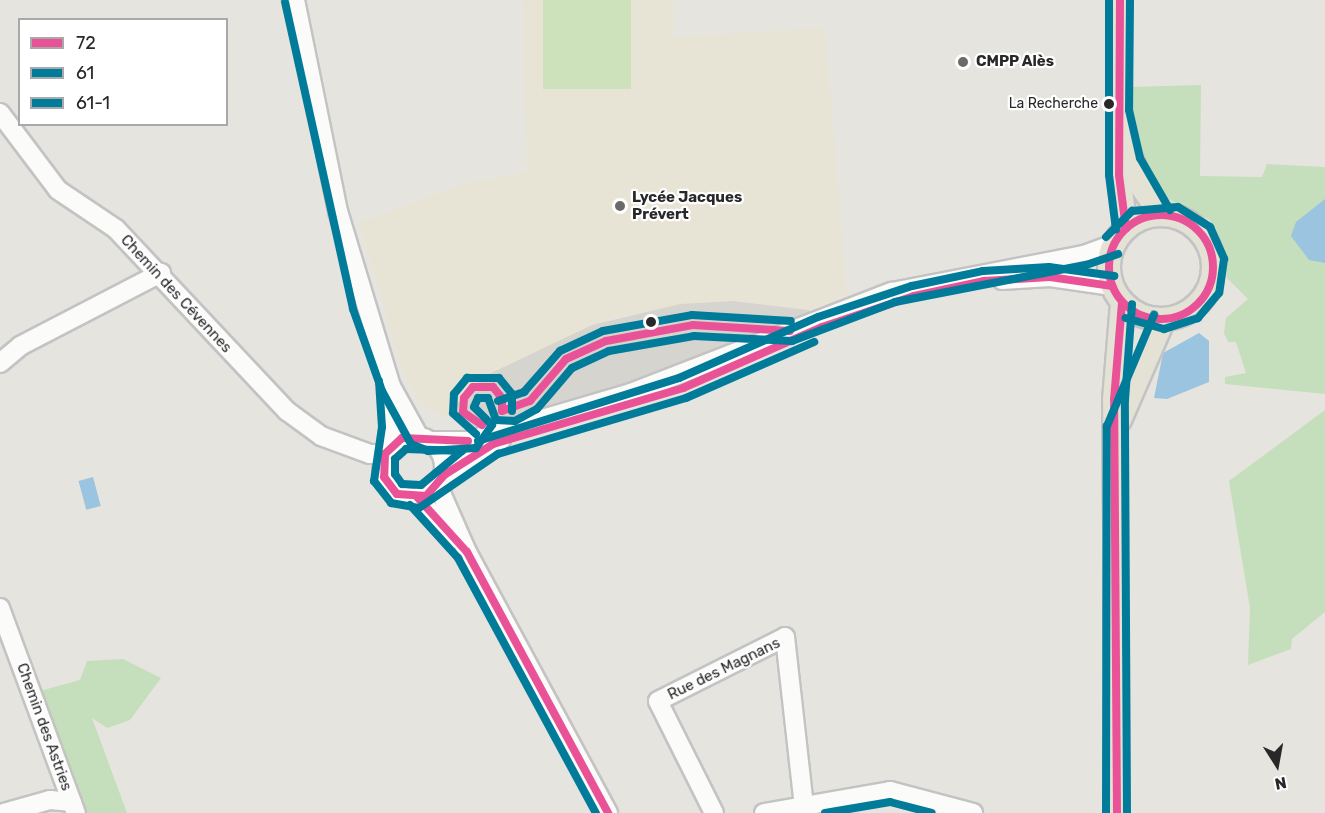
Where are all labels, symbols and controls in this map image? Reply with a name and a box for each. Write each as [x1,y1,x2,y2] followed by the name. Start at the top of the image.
[18,18,228,126] legend
[76,32,96,54] text: 72
[954,53,972,71] marker: CMPP Alès
[976,53,1055,71] place label: CMPP Alès
[76,62,94,84] text: 61
[76,92,110,114] text: 61-1
[1009,96,1098,112] place label: La Recherche
[1103,98,1115,110] marker: La Recherche
[632,188,742,223] place label: Lycée Jacques Prévert
[613,199,627,213] marker: Lycée Jacques Prévert
[117,231,235,357] street label: Chemin des Cévennes
[645,316,657,328] unlabelled marker
[665,634,783,704] street label: Rue des Magnans
[12,661,76,793] street label: Chemin des Astries
[1247,735,1307,795] north arrow
[1273,773,1288,794] text: N

